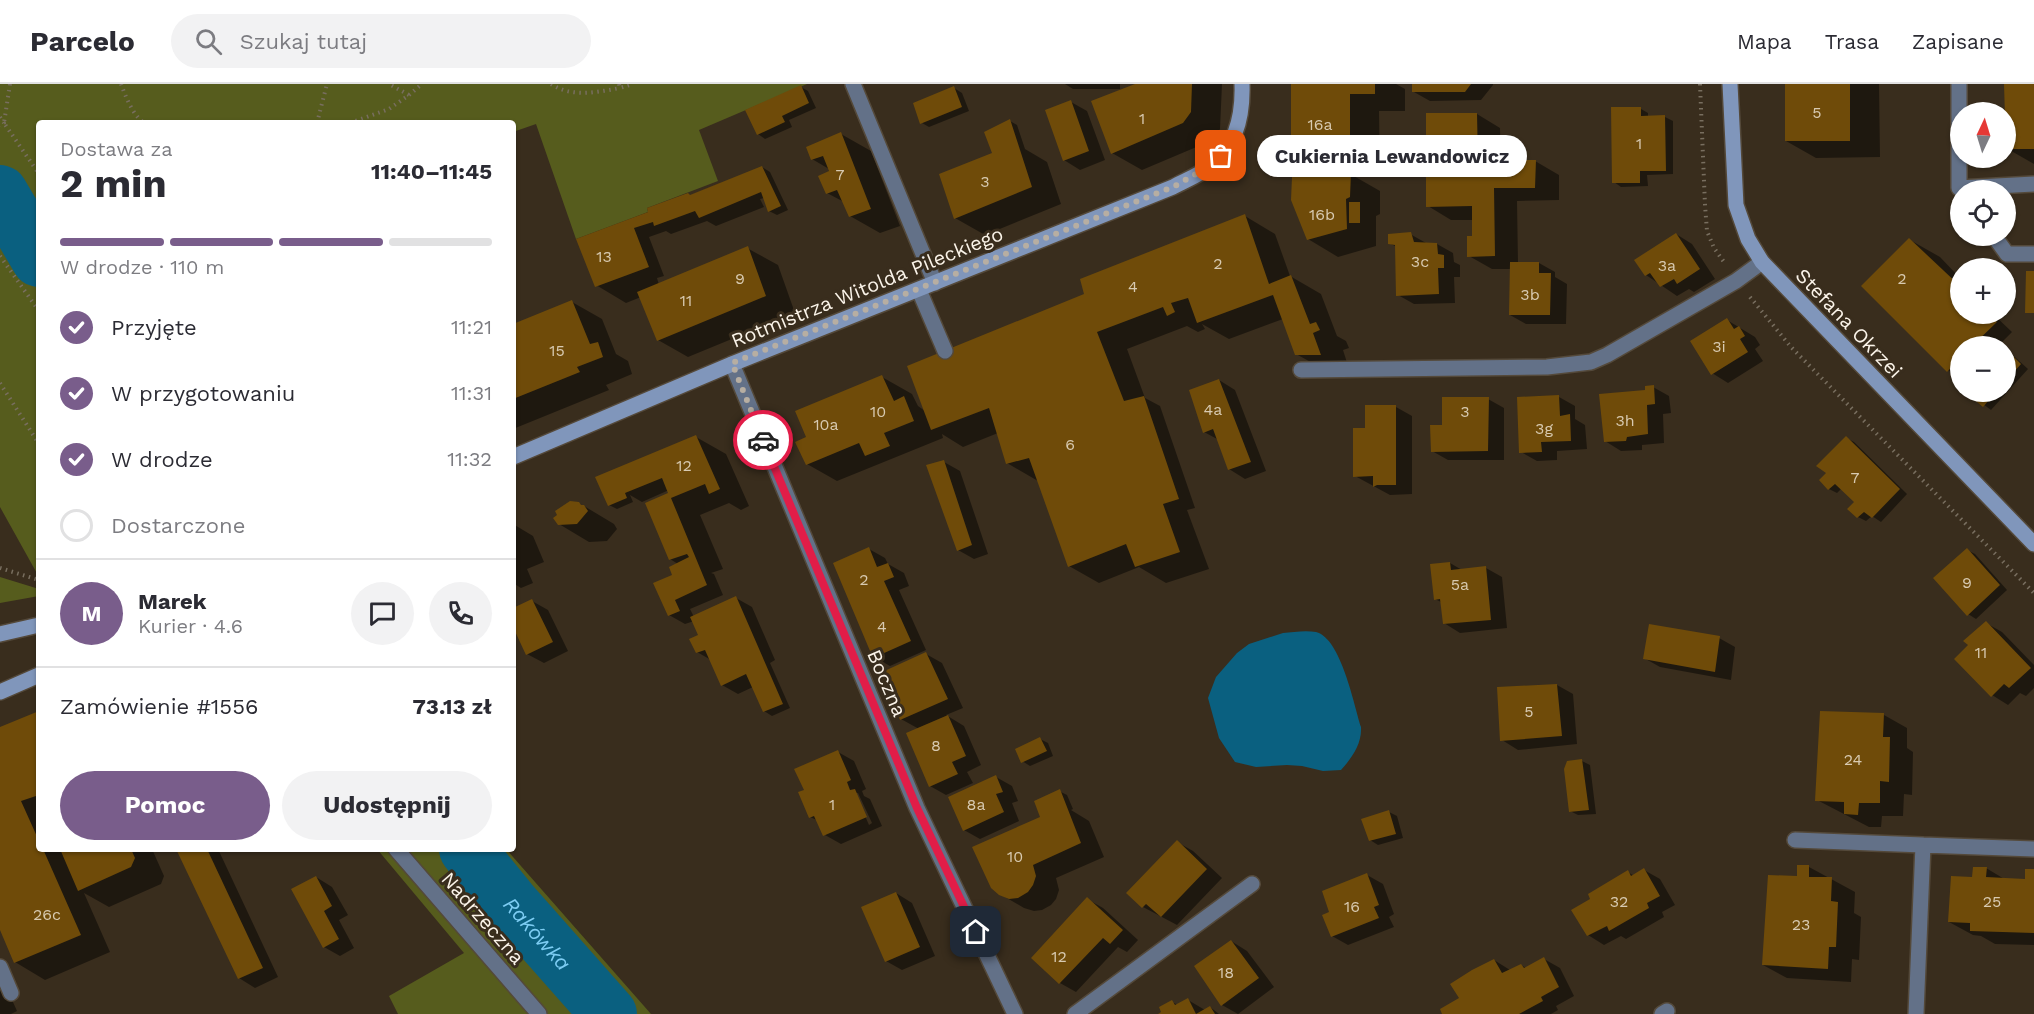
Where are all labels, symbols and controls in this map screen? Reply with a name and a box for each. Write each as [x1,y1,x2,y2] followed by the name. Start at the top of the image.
[171,14,591,68] search box
[30,25,135,58] text: Parcelo
[192,25,225,58] icon: search
[240,29,367,54] text: Szukaj tutaj
[1737,29,1792,54] text: Mapa
[1825,29,1879,54] text: Trasa
[1912,29,2004,54] text: Zapisane
[1950,102,2016,168] north arrow
[1950,102,2016,402] map controls
[1812,103,1822,122] house number: 5
[1139,109,1145,128] house number: 1
[1307,115,1333,134] house number: 16a
[1195,130,1246,181] pin
[1636,134,1642,153] house number: 1
[1257,135,1527,177] callout: Cukiernia Lewandowicz
[60,137,173,161] text: Dostawa za
[1204,139,1237,172] icon: bag
[1275,144,1509,168] text: Cukiernia Lewandowicz
[371,159,492,184] text: 11:40–11:45
[60,161,167,206] text: 2 min
[836,165,845,184] house number: 7
[980,172,990,191] house number: 3
[1950,180,2016,246] button: locate
[1309,205,1335,224] house number: 16b
[728,221,1006,353] street label: Rotmistrza Witolda Pileckiego
[596,247,612,266] house number: 13
[1411,252,1429,271] house number: 3c
[1213,254,1223,273] house number: 2
[60,255,224,279] text: W drodze · 110 m
[1658,256,1676,275] house number: 3a
[1950,258,2016,324] button: +
[1791,263,1907,383] street label: Stefana Okrzei
[735,269,745,288] house number: 9
[1897,269,1907,288] house number: 2
[1128,277,1138,296] house number: 4
[1520,285,1540,304] house number: 3b
[680,291,692,310] house number: 11
[60,311,93,344] icon: check
[111,315,197,340] text: Przyjęte
[451,315,492,339] text: 11:21
[1950,336,2016,402] button: −
[1712,337,1726,356] house number: 3i
[549,341,565,360] house number: 15
[60,377,93,410] icon: check
[111,381,295,406] text: W przygotowaniu
[451,381,492,405] text: 11:31
[1204,400,1222,419] house number: 4a
[870,402,886,421] house number: 10
[1460,402,1470,421] house number: 3
[733,410,793,470] courier
[1615,411,1635,430] house number: 3h
[813,415,839,434] house number: 10a
[1535,419,1553,438] house number: 3g
[747,424,780,457] icon: car
[1065,435,1075,454] house number: 6
[60,443,93,476] icon: check
[111,447,213,472] text: W drodze
[447,447,492,471] text: 11:32
[676,456,692,475] house number: 12
[1851,468,1860,487] house number: 7
[111,513,245,538] text: Dostarczone
[859,570,869,589] house number: 2
[1962,573,1972,592] house number: 9
[1451,575,1469,594] house number: 5a
[351,582,414,645] button: chat
[429,582,492,645] button: phone
[138,589,206,614] text: Marek
[81,601,102,626] text: M
[138,614,243,638] text: Kurier · 4.6
[877,617,887,636] house number: 4
[1975,643,1987,662] house number: 11
[862,646,912,720] street label: Boczna
[60,694,258,719] text: Zamówienie #1556
[412,694,492,719] text: 73.13 zł
[1524,702,1534,721] house number: 5
[931,736,941,755] house number: 8
[1844,750,1863,769] house number: 24
[60,771,270,840] button: Pomoc
[282,771,492,840] button: Udostępnij
[829,795,835,814] house number: 1
[967,795,985,814] house number: 8a
[1007,847,1023,866] house number: 10
[436,867,530,969] street label: Nadrzeczna
[499,892,577,975] water label: Rakówka
[1610,892,1628,911] house number: 32
[1983,892,2001,911] house number: 25
[1344,897,1360,916] house number: 16
[33,905,61,924] house number: 26c
[950,906,1001,957] pin
[959,915,992,948] icon: home
[1792,915,1810,934] house number: 23
[1051,947,1067,966] house number: 12
[1218,963,1234,982] house number: 18

